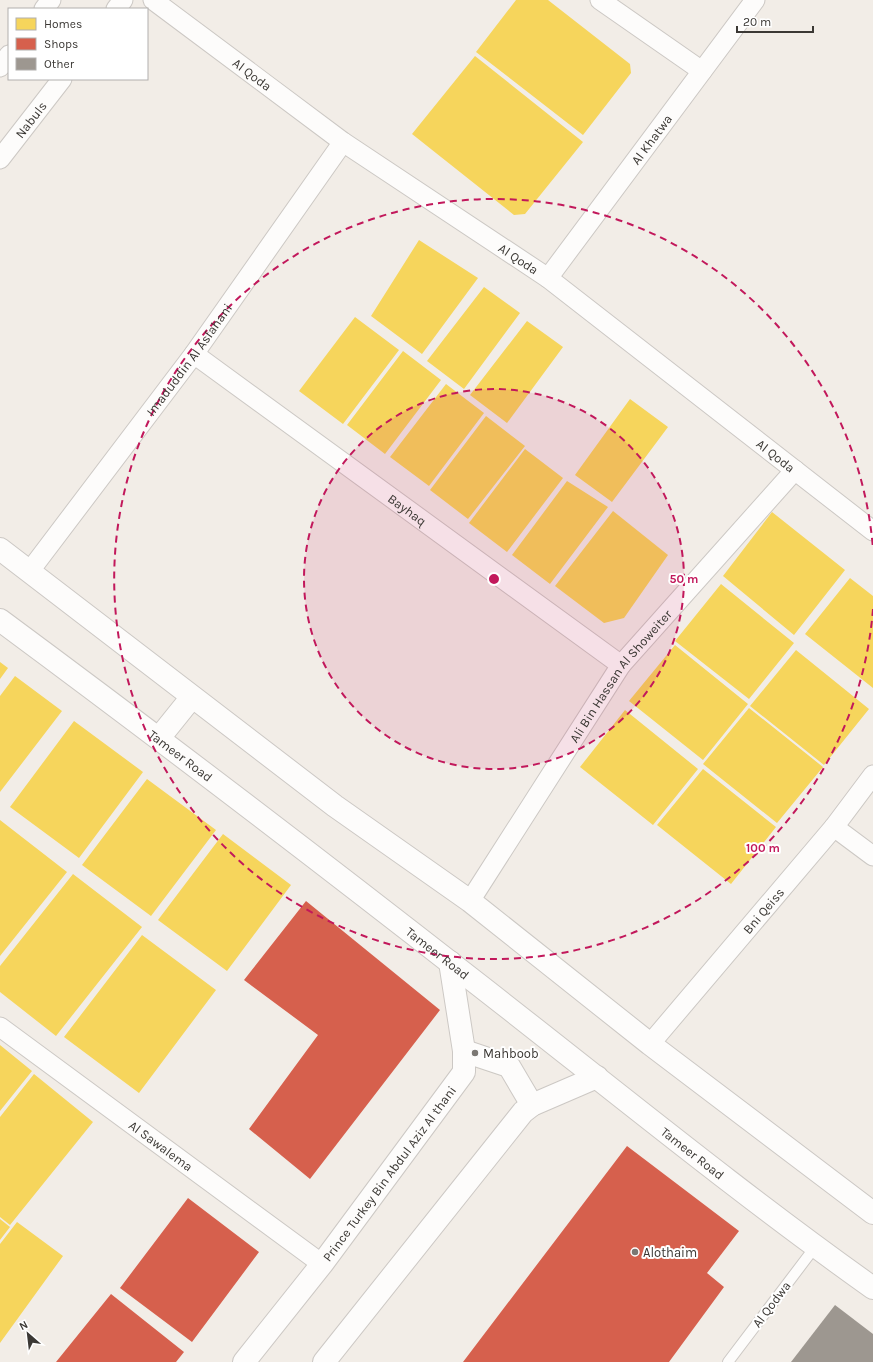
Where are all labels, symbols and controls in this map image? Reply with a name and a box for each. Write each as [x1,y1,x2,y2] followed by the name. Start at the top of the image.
[8,8,148,80] legend
[737,8,813,34] scale bar
[743,15,771,29] text: 20 m
[44,17,82,31] text: Homes
[44,37,78,51] text: Shops
[230,55,274,94] street label: Al Qoda
[44,57,75,71] text: Other
[12,98,50,141] street label: Nabuls
[628,112,675,168] street label: Al Khatwa
[496,240,541,278] street label: Al Qoda
[143,301,235,419] street label: Imaduddin Al Asfahani
[753,436,798,475] street label: Al Qoda
[385,491,430,530] street label: Bayhaq
[487,572,501,586] centre of rings
[670,572,699,586] text: 50 m
[567,607,675,745] street label: Ali Bin Hassan Al Showeiter
[146,727,215,785] street label: Tameer Road
[746,841,780,855] text: 100 m
[740,885,787,937] street label: Bni Qeiss
[403,924,472,983] street label: Tameer Road
[483,1046,539,1061] place label: Mahboob
[470,1048,480,1058] marker: Mahboob
[320,1083,459,1264] street label: Prince Turkey Bin Abdul Aziz Al thani
[126,1118,196,1174] street label: Al Sawalema
[658,1124,727,1183] street label: Tameer Road
[643,1245,697,1260] place label: Alothaim
[630,1247,640,1257] marker: Alothaim
[749,1278,794,1330] street label: Al Qodwa
[8,1314,48,1354] north arrow
[17,1318,30,1333] text: N

